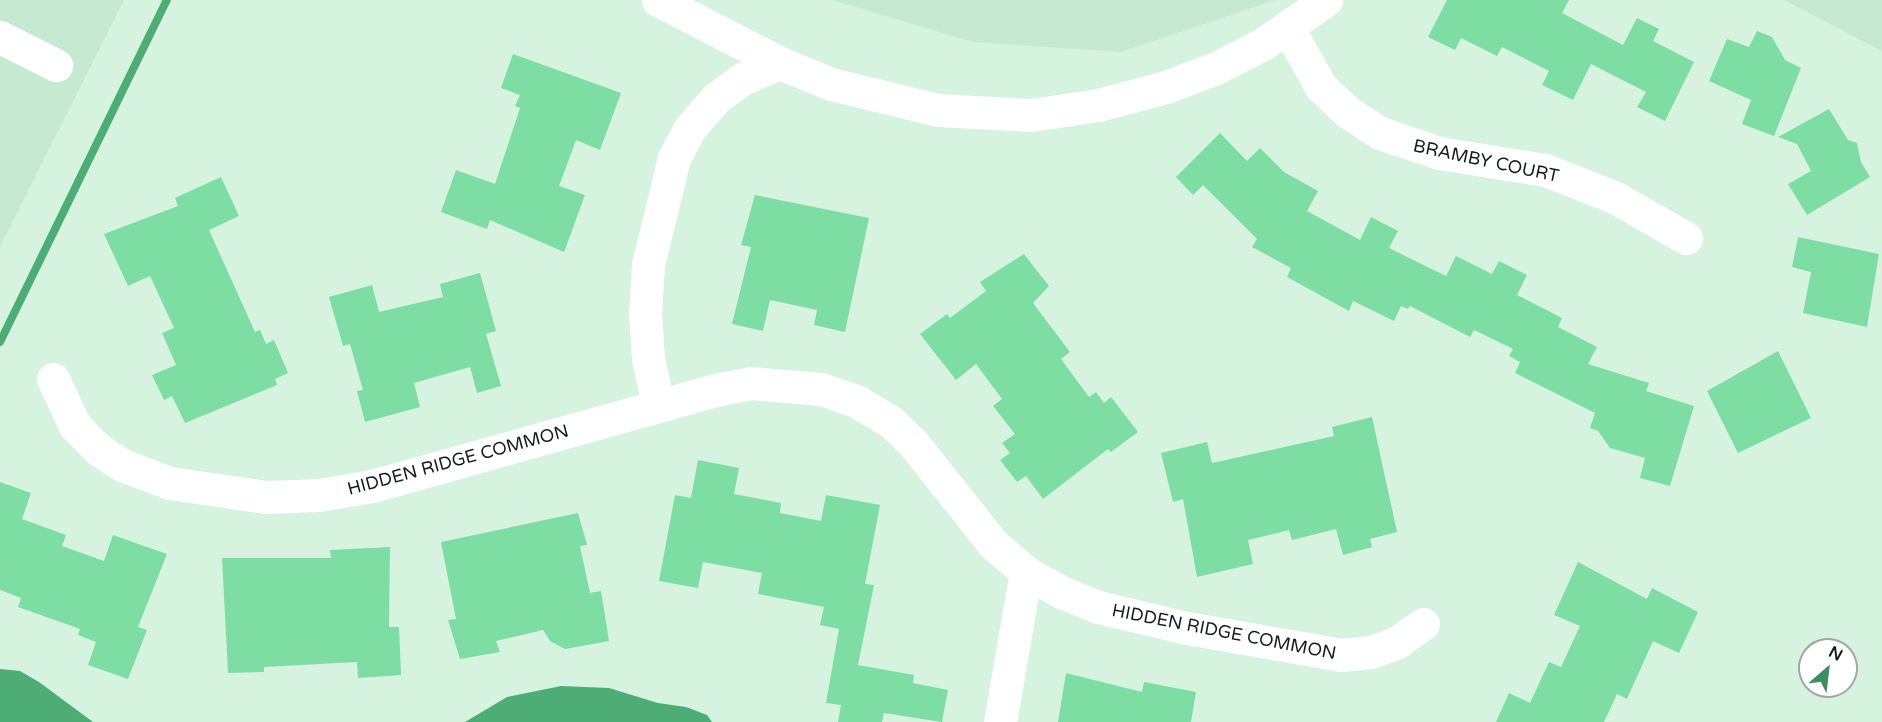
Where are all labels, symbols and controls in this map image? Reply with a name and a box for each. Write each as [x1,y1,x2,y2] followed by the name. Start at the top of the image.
[1411,135,1561,187] street label: BRAMBY COURT
[345,420,571,500] street label: HIDDEN RIDGE COMMON
[1110,600,1338,664] street label: HIDDEN RIDGE COMMON
[1798,638,1858,698] north arrow
[1825,642,1846,666] text: N

